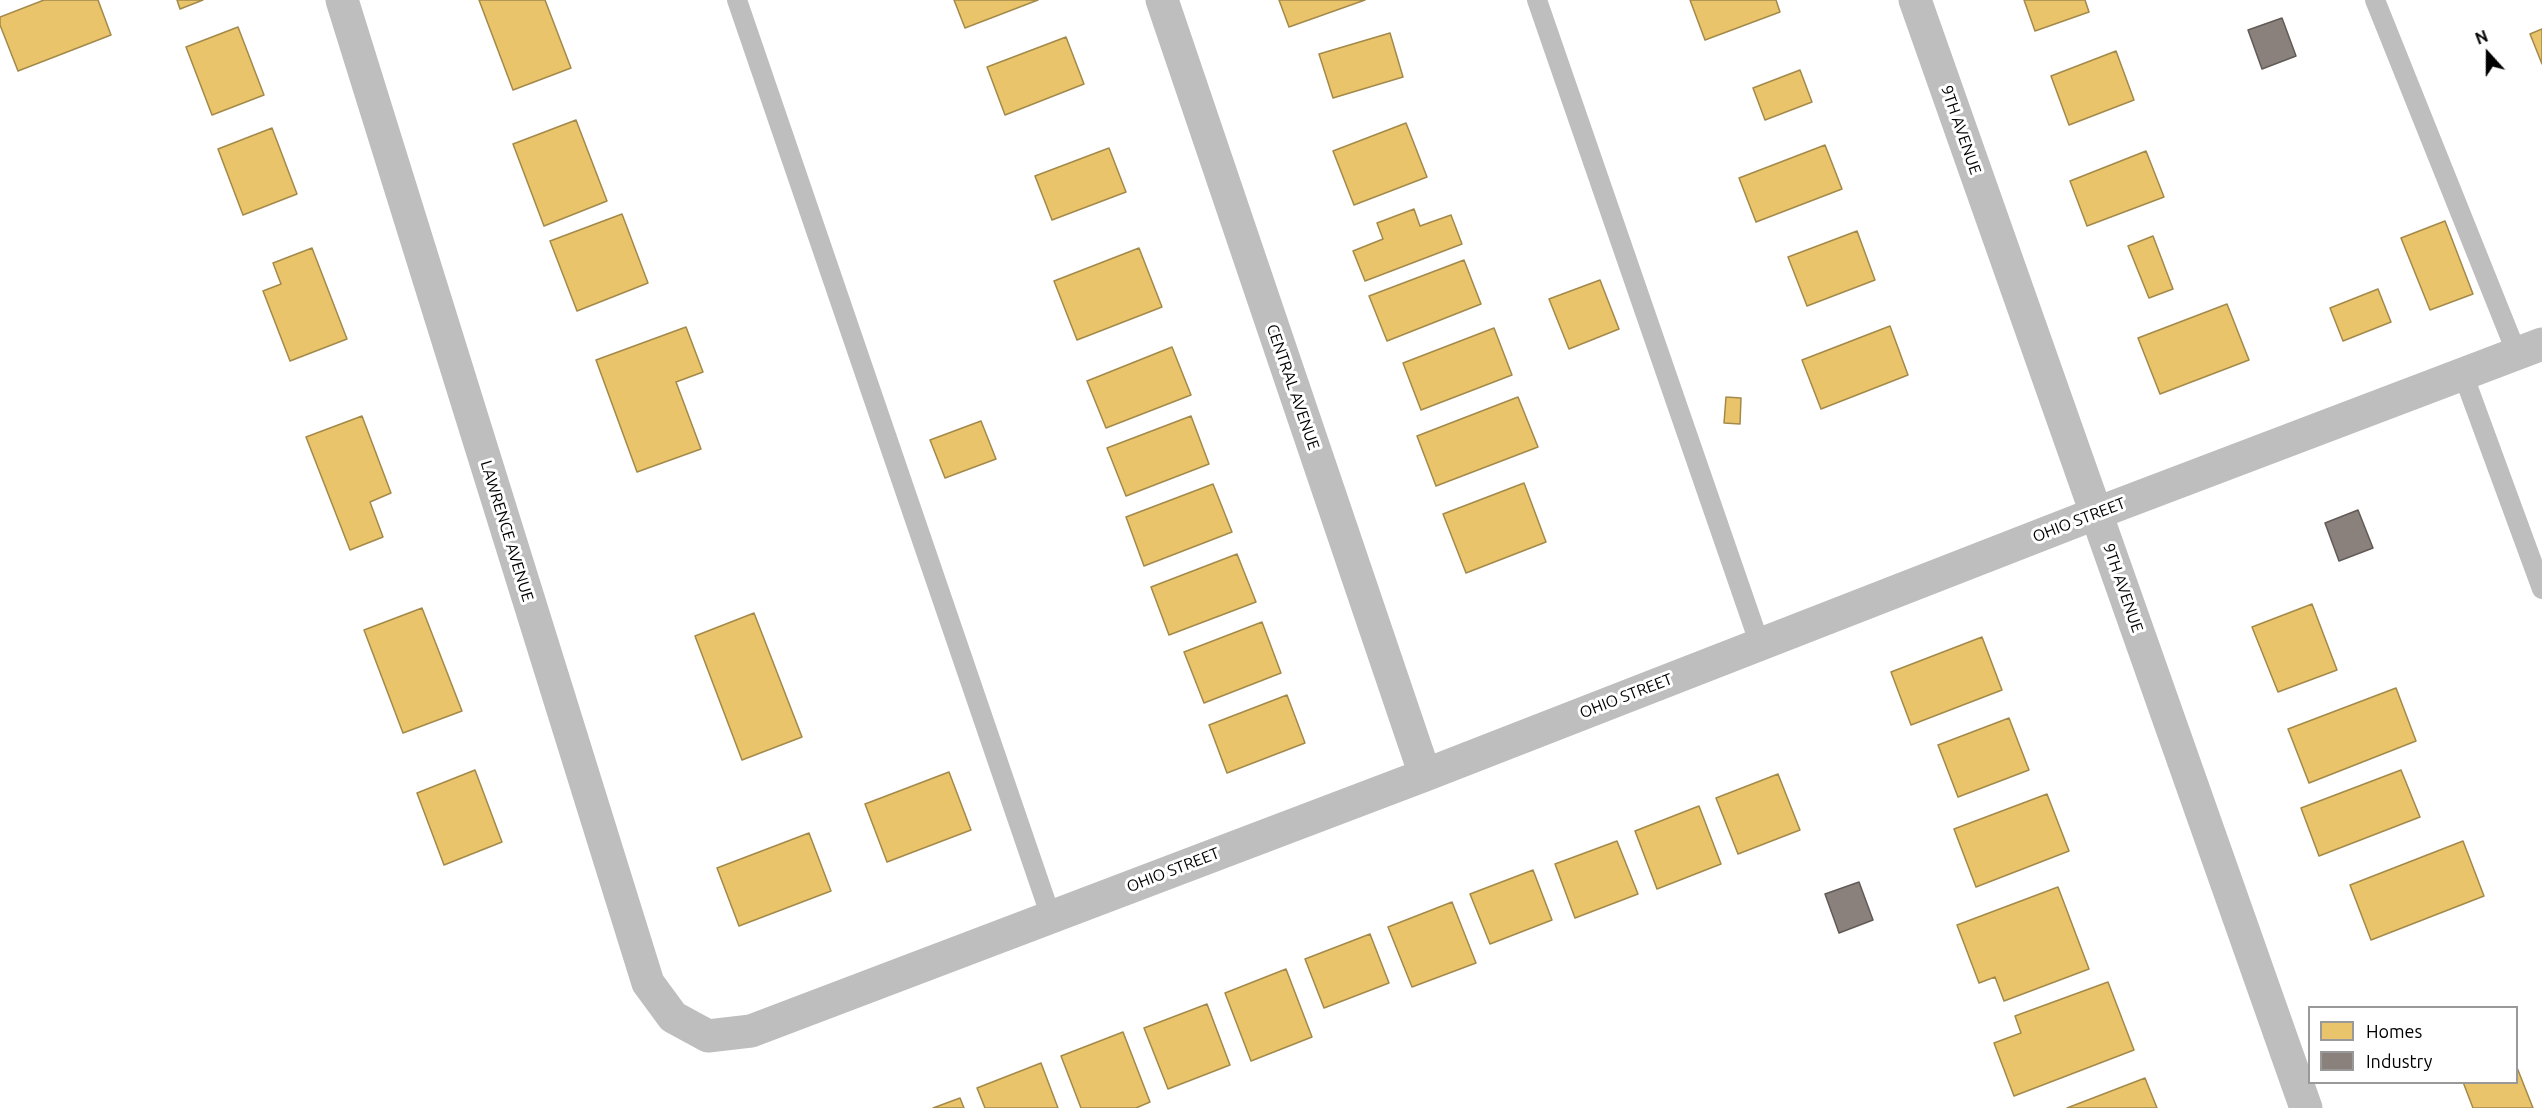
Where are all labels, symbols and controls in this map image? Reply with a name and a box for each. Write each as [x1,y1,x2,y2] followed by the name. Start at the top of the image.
[2458,24,2518,84] north arrow
[2473,27,2490,48] text: N
[1937,83,1985,177] street label: 9TH AVENUE
[1262,322,1324,452] street label: CENTRAL AVENUE
[476,458,538,604] street label: LAWRENCE AVENUE
[2030,494,2128,546] street label: OHIO STREET
[2099,541,2147,635] street label: 9TH AVENUE
[1577,670,1675,722] street label: OHIO STREET
[1124,844,1222,896] street label: OHIO STREET
[2308,1006,2518,1084] legend
[2366,1021,2422,1041] text: Homes
[2366,1051,2432,1071] text: Industry

